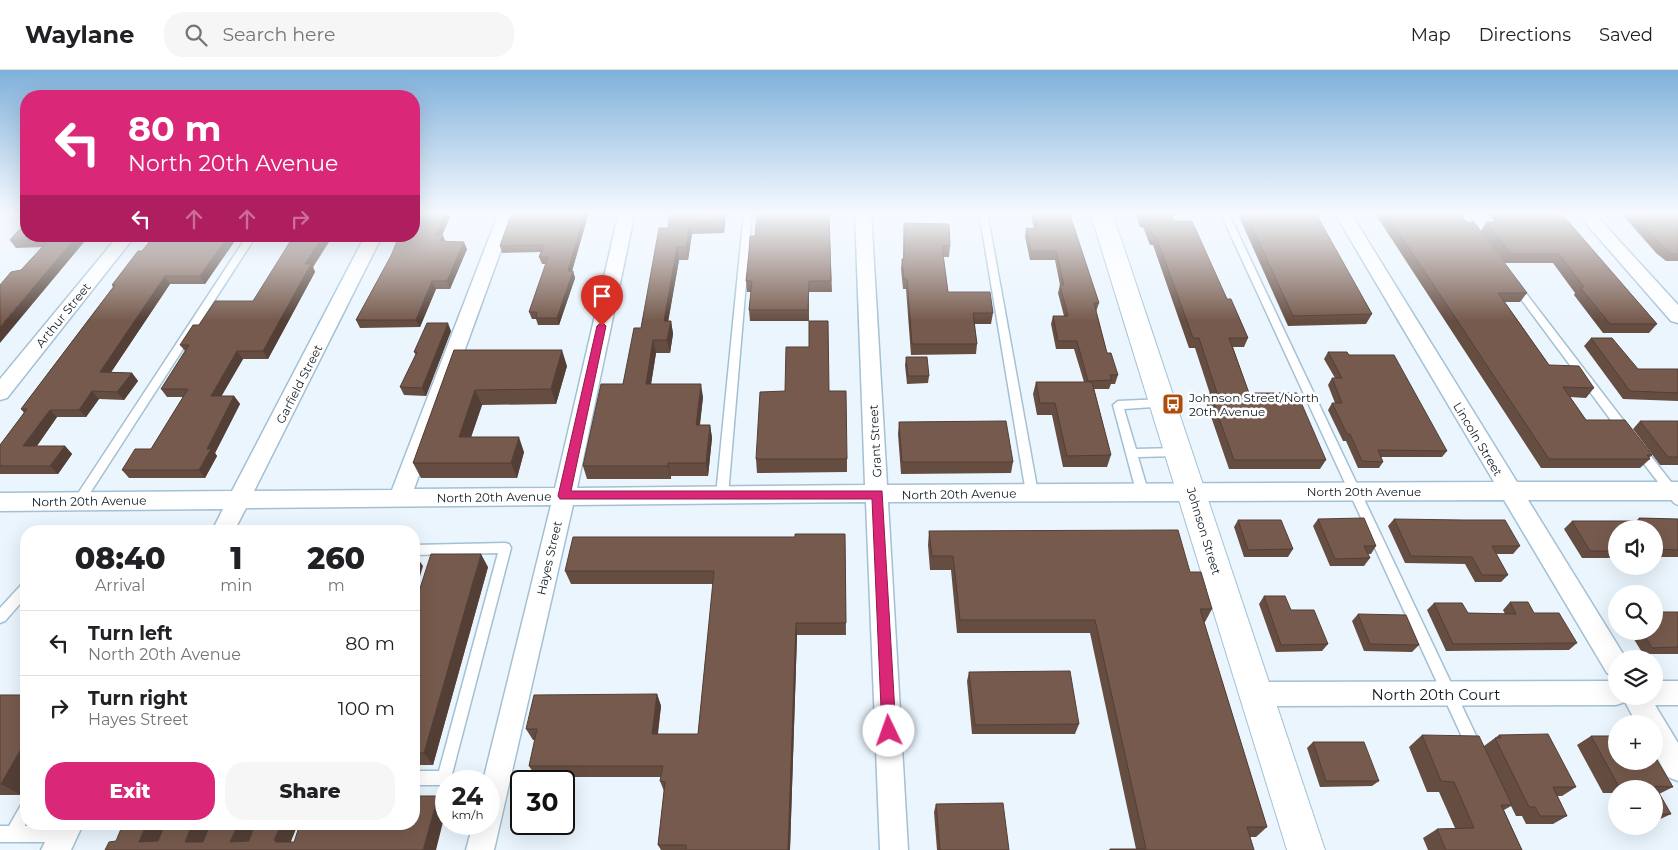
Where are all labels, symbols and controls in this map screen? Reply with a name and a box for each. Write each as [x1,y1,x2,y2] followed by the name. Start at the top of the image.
[164,12,514,57] search box
[25,20,134,49] text: Waylane
[182,21,210,49] icon: search
[222,23,335,46] text: Search here
[1411,24,1451,46] text: Map
[1479,24,1571,46] text: Directions
[1599,24,1653,46] text: Saved
[128,107,222,150] text: 80 m
[45,110,110,175] icon: left
[128,150,338,177] text: North 20th Avenue
[127,205,155,233] icon: left
[180,205,208,233] icon: ahead
[233,205,261,233] icon: ahead
[286,205,314,233] icon: right
[581,275,623,326] pin
[32,280,94,350] street label: Arthur Street
[588,282,616,310] icon: arrive
[273,342,325,426] street label: Garfield Street
[1188,390,1319,419] place label: Johnson Street/North 20th Avenue
[1161,392,1185,416] bus stop icon: Johnson Street/North 20th Avenue
[1450,399,1506,479] street label: Lincoln Street
[866,404,884,478] street label: Grant Street
[1183,484,1224,577] street label: Johnson Street
[1307,484,1421,499] street label: North 20th Avenue
[902,486,1016,502] street label: North 20th Avenue
[437,489,551,505] street label: North 20th Avenue
[32,493,146,509] street label: North 20th Avenue
[533,519,565,596] street label: Hayes Street
[1608,520,1663,835] map controls
[1608,520,1663,575] button: sound
[75,540,165,577] text: 08:40
[230,540,242,577] text: 1
[307,540,365,577] text: 260
[95,576,145,595] text: Arrival
[220,576,252,595] text: min
[328,576,345,595] text: m
[1608,585,1663,640] button: search
[88,622,173,645] text: Turn left
[45,629,73,657] icon: left
[345,632,395,655] text: 80 m
[88,645,241,664] text: North 20th Avenue
[1608,650,1663,705] button: layers
[1372,685,1500,704] street label: North 20th Court
[88,687,188,710] text: Turn right
[45,694,73,722] icon: right
[338,697,395,720] text: 100 m
[862,704,914,756] position arrow
[88,710,189,729] text: Hayes Street
[1608,715,1663,770] button: +
[45,762,215,820] button: Exit
[225,762,395,820] button: Share
[510,770,575,835] speed limit sign: 30
[1608,780,1663,835] button: −
[452,781,483,811] text: 24
[451,807,484,822] text: km/h

